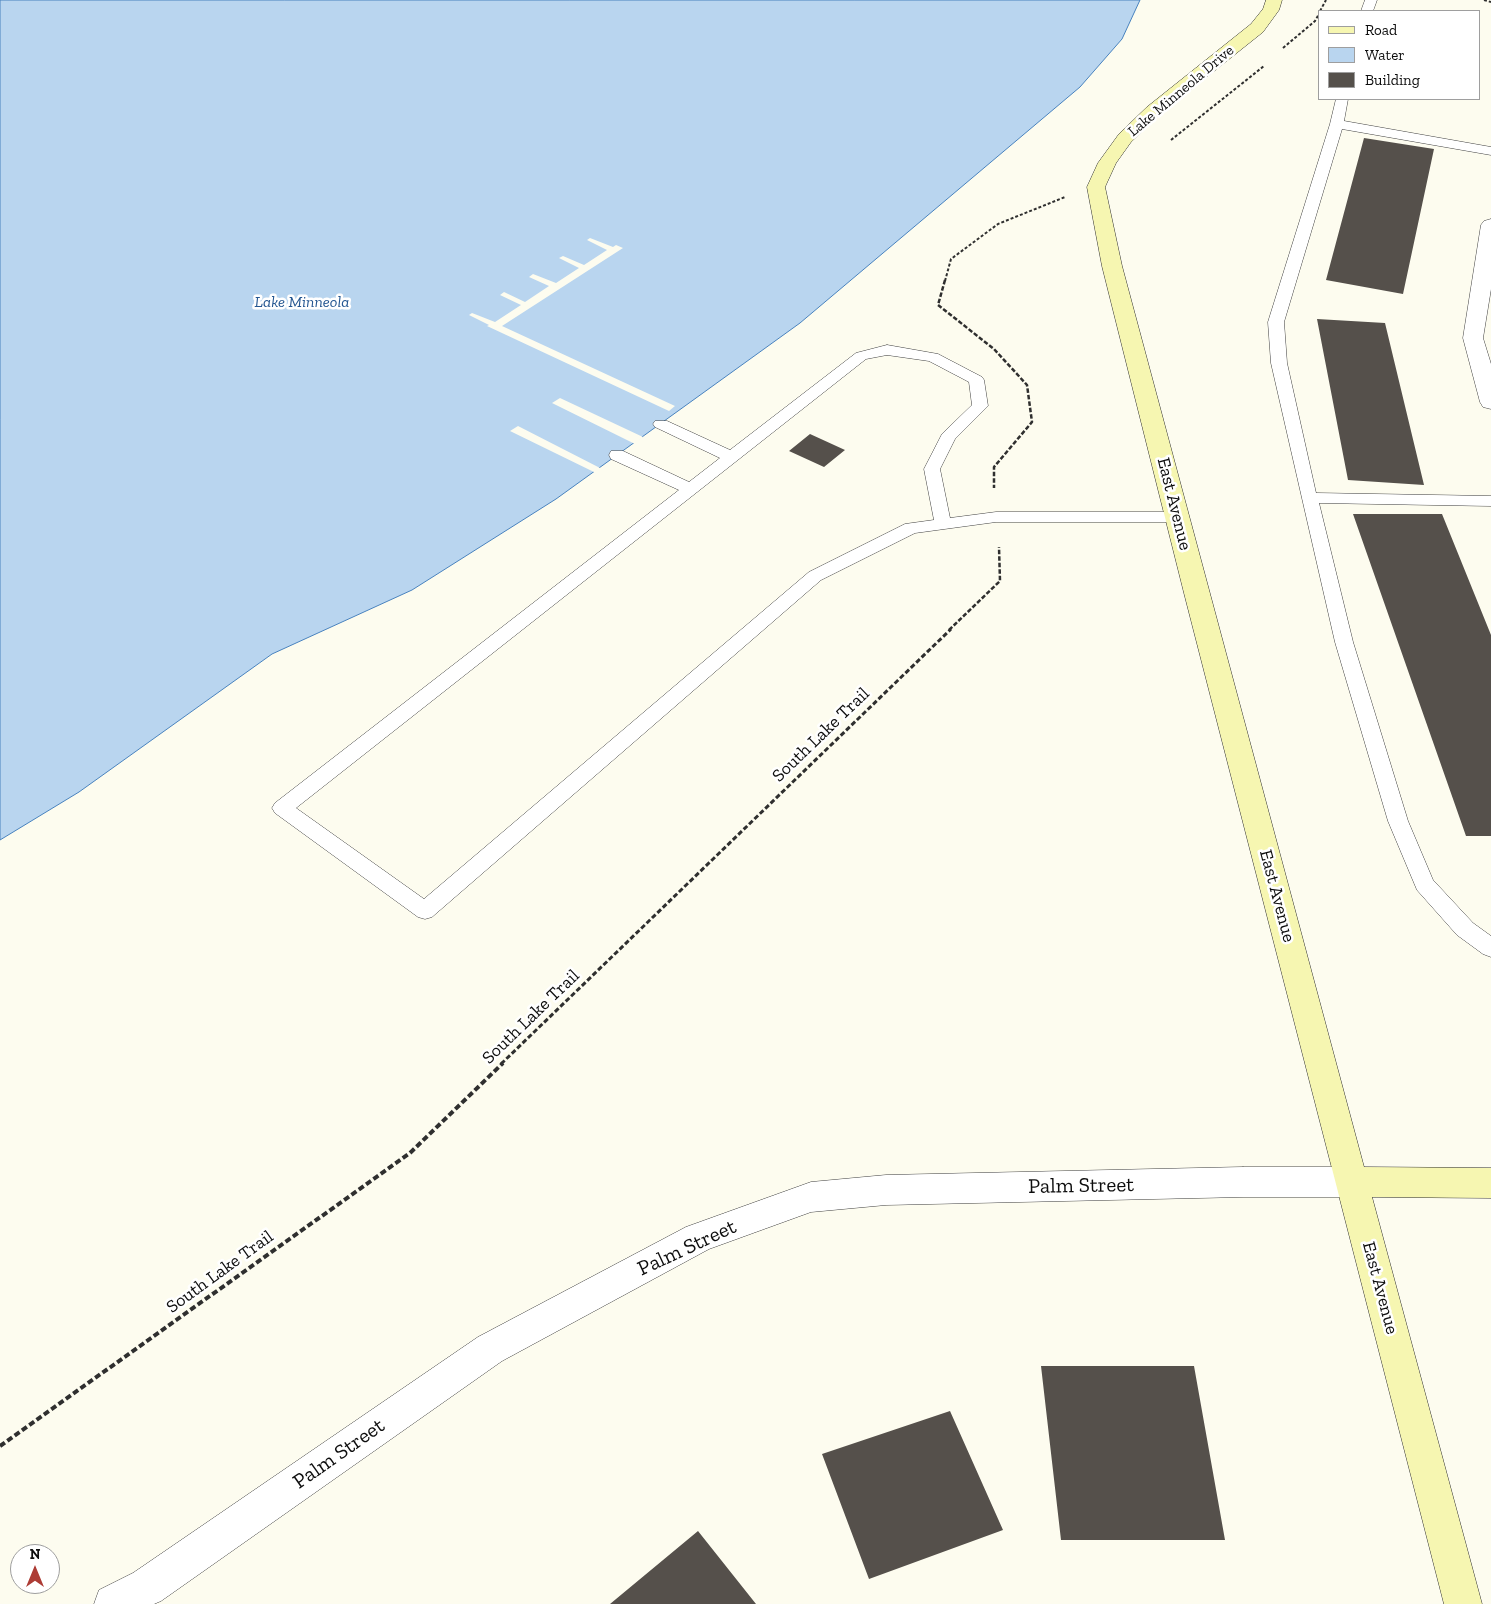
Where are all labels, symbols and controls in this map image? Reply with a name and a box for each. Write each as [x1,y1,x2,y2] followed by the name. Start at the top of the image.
[1318,10,1481,100] legend
[1365,21,1397,39] text: Road
[1124,41,1238,141] street label: Lake Minneola Drive
[1365,46,1405,64] text: Water
[1365,71,1420,89] text: Building
[255,292,349,312] water label: Lake Minneola
[1152,455,1196,553] street label: East Avenue
[768,683,874,787] street label: South Lake Trail
[1254,847,1300,945] street label: East Avenue
[478,965,584,1069] street label: South Lake Trail
[1028,1172,1134,1200] street label: Palm Street
[634,1214,740,1282] street label: Palm Street
[162,1226,278,1318] street label: South Lake Trail
[1357,1239,1403,1337] street label: East Avenue
[288,1413,390,1495] street label: Palm Street
[10,1544,60,1594] north arrow
[30,1546,40,1563] text: N

